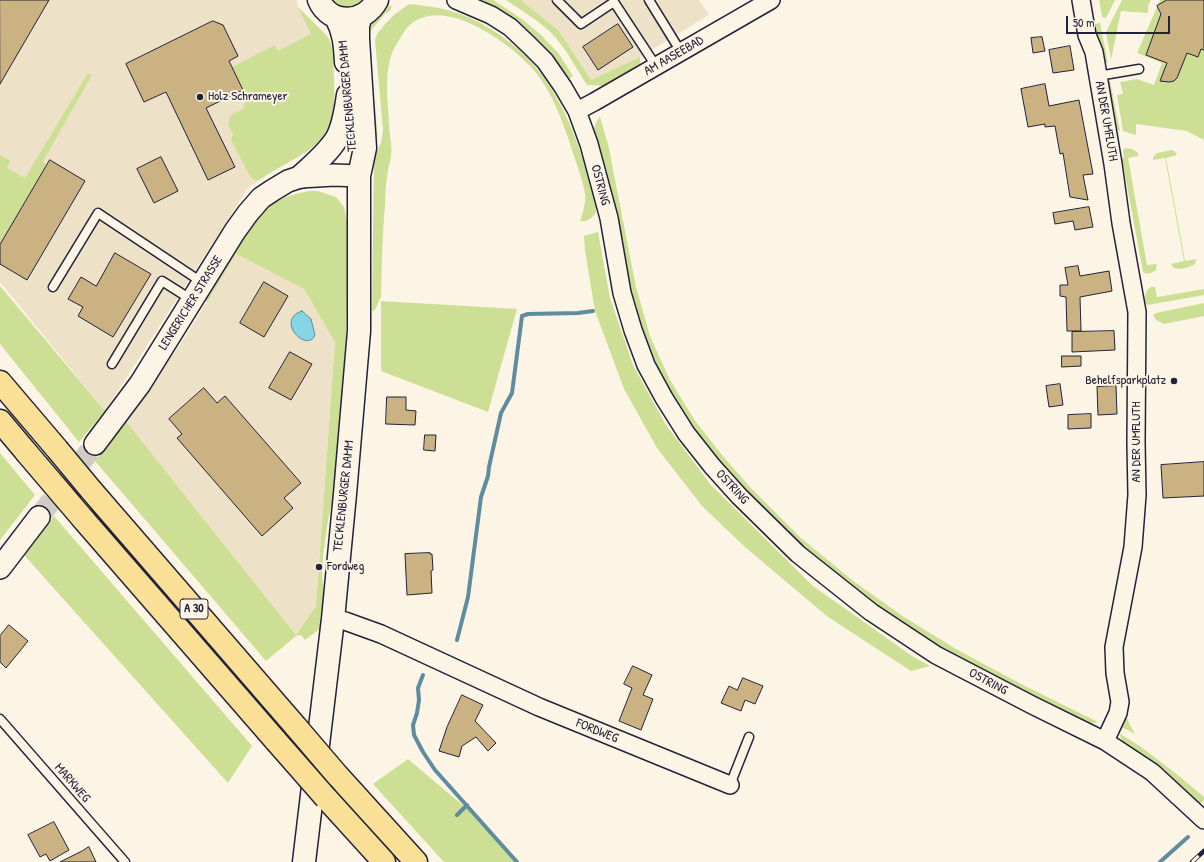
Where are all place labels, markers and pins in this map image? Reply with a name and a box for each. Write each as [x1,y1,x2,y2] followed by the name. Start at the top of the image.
[208,89,288,105] place label: Holz Schrameyer
[195,92,205,102] marker: Holz Schrameyer
[1085,373,1166,389] place label: Behelfsparkplatz
[1169,376,1179,386] marker: Behelfsparkplatz
[327,559,364,575] place label: Fordweg
[314,562,324,572] marker: Fordweg

